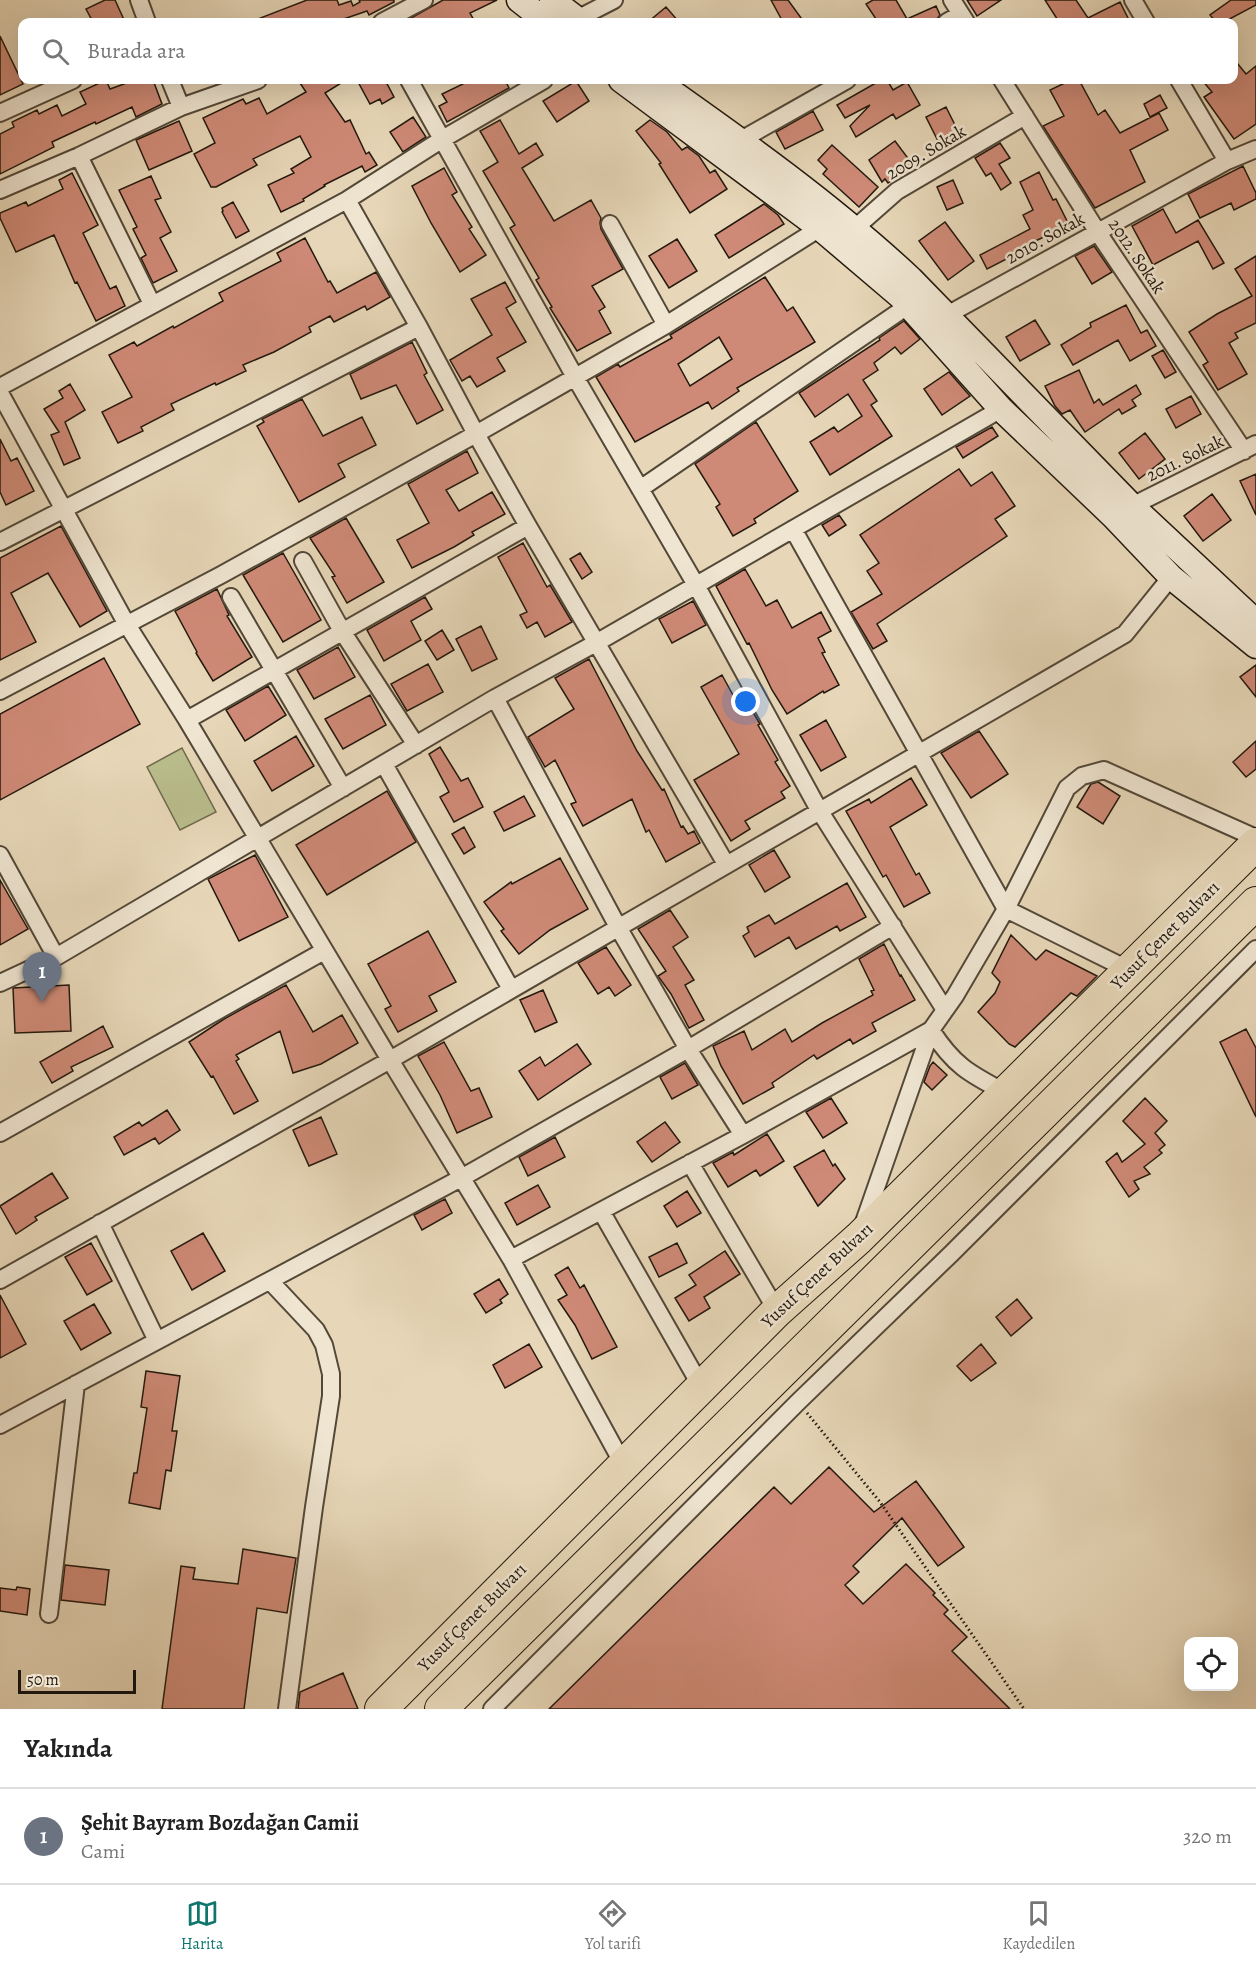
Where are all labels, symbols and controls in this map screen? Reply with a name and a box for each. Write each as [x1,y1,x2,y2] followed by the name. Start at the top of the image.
[18,18,1238,84] search box
[39,35,72,68] icon: search
[87,36,186,66] text: Burada ara
[882,119,970,185] street label: 2009. Sokak
[1001,206,1089,270] street label: 2010. Sokak
[1103,214,1171,298] street label: 2012. Sokak
[1142,429,1228,487] street label: 2011. Sokak
[731,687,760,716] your location
[1105,875,1225,995] street label: Yusuf Çenet Bulvarı
[22,952,62,1002] pin: 1
[755,1217,878,1334] street label: Yusuf Çenet Bulvarı
[412,1557,532,1677] street label: Yusuf Çenet Bulvarı
[1184,1637,1238,1691] map controls
[1184,1637,1238,1691] button: locate
[18,1667,136,1694] scale bar
[27,1669,59,1691] text: 50 m
[24,1731,113,1766] text: Yakında
[81,1808,359,1838] text: Şehit Bayram Bozdağan Camii
[40,1823,47,1850] text: 1
[1183,1823,1232,1850] text: 320 m
[81,1838,125,1865] text: Cami
[181,1897,223,1955] tab: Harita
[585,1897,641,1955] tab: Yol tarifi
[1003,1897,1075,1955] tab: Kaydedilen

